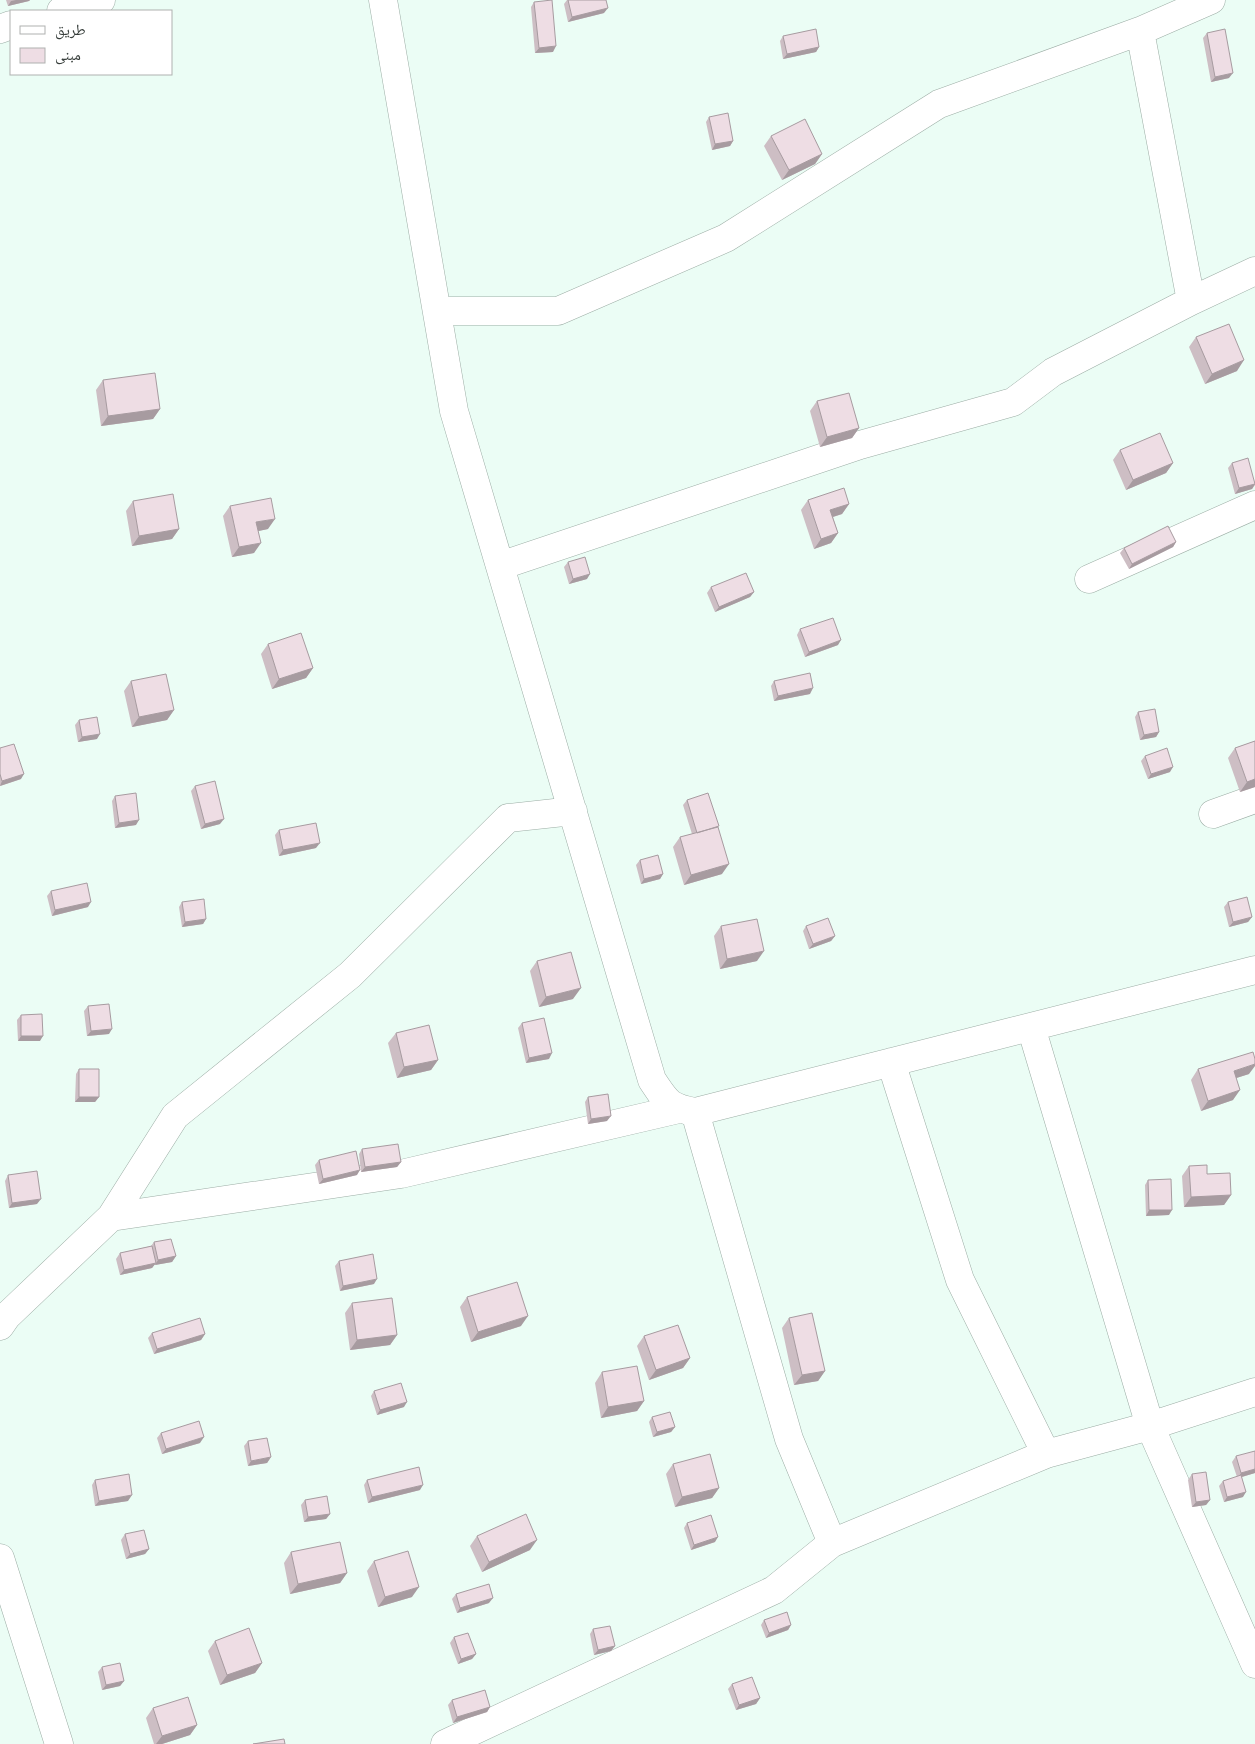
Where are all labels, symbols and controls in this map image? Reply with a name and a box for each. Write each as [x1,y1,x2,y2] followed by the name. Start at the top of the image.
[10,10,172,75] legend
[55,21,86,40] text: طريق
[55,46,81,65] text: مبنى

